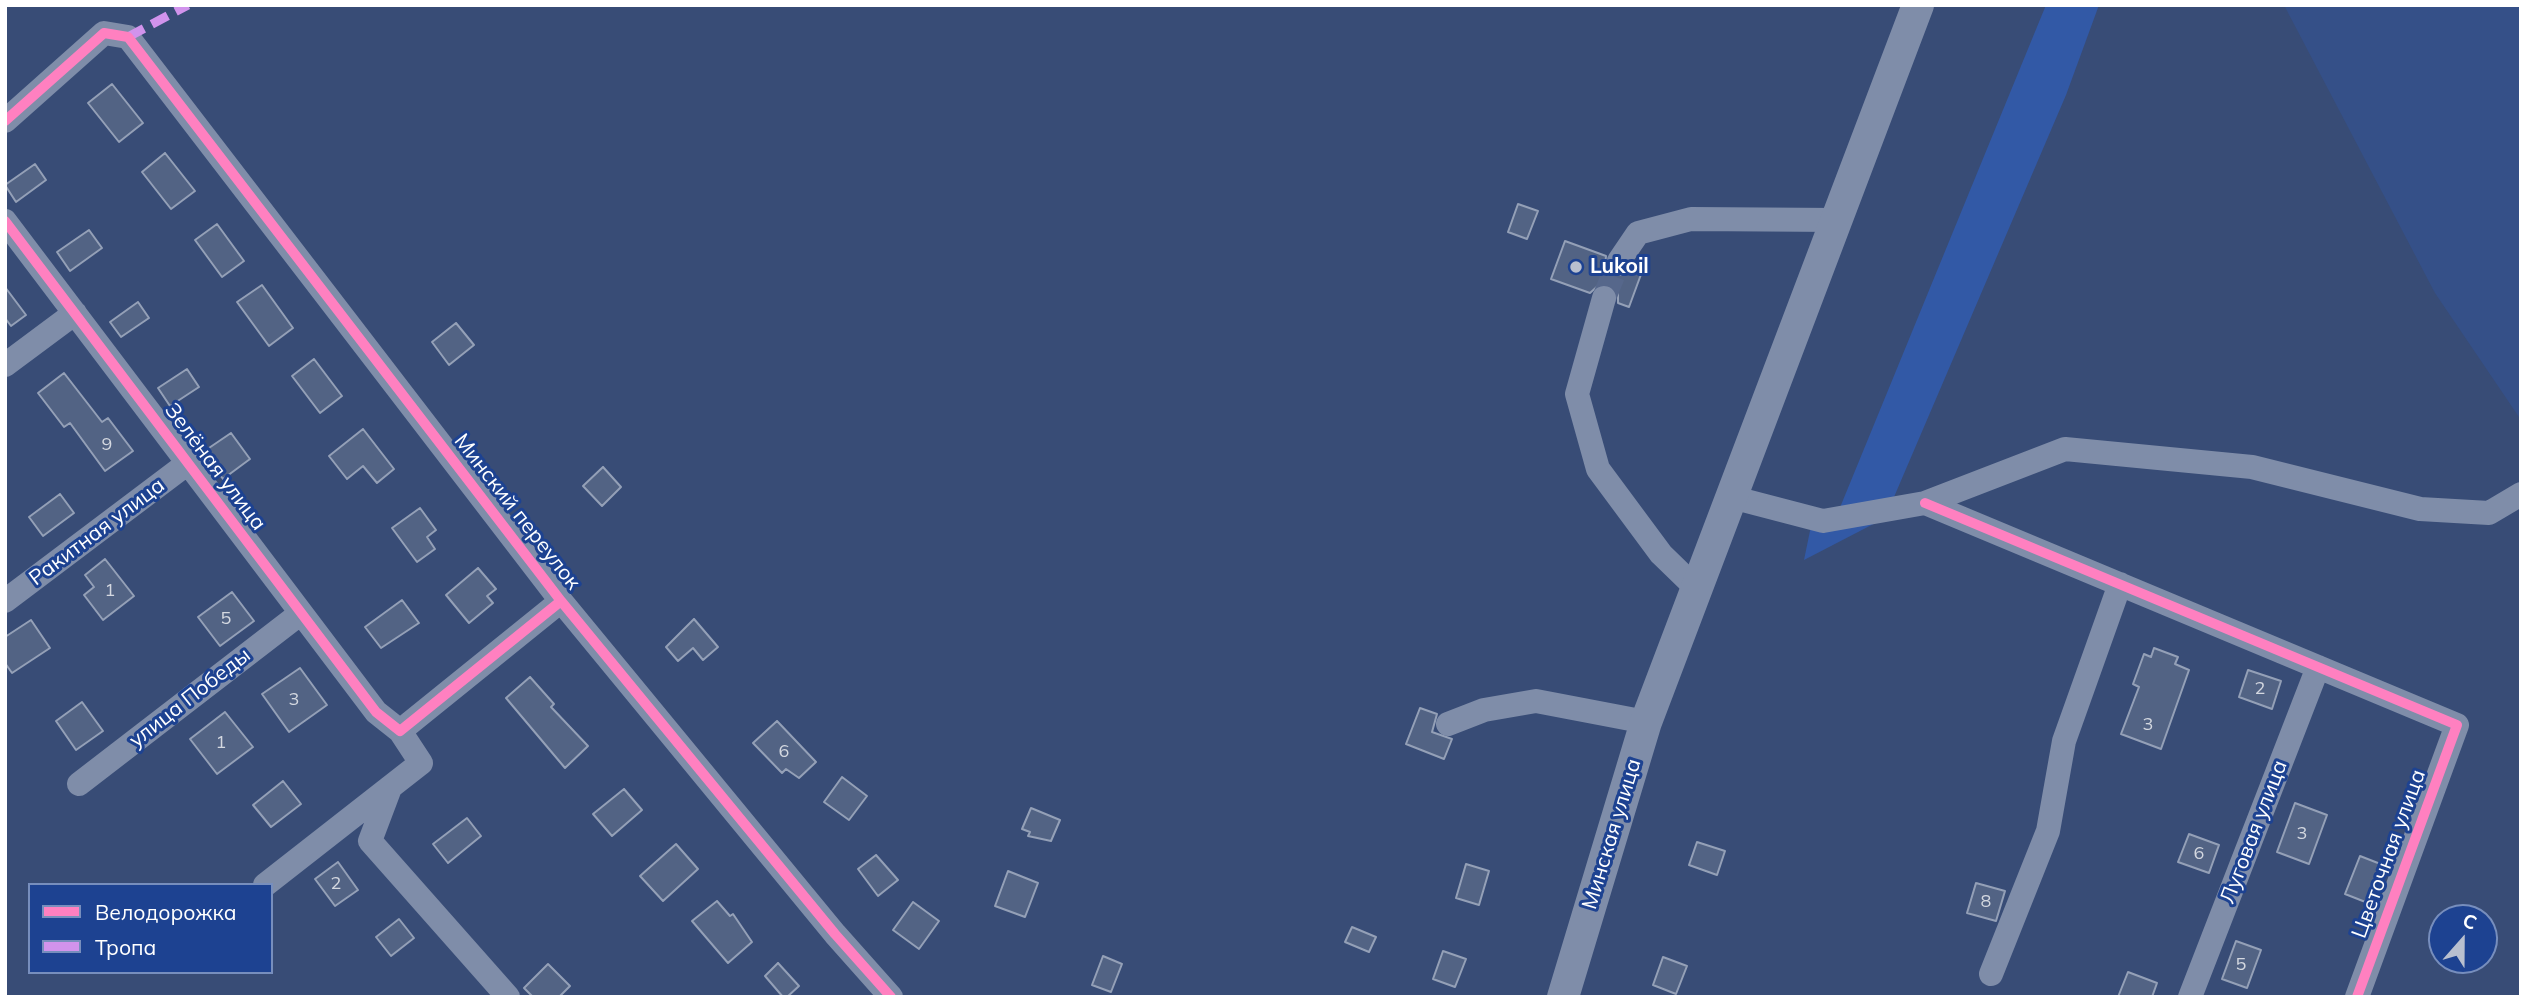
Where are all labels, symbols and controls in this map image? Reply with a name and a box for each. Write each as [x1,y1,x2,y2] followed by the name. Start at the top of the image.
[1590,254,1649,280] place label: Lukoil
[1568,259,1584,275] marker: Lukoil
[159,398,271,536] street label: Зелёная улица
[448,429,586,595] street label: Минский переулок
[102,434,112,456] house number: 9
[24,473,170,591] street label: Ракитная улица
[105,580,115,602] house number: 1
[221,608,231,630] house number: 5
[124,643,256,753] street label: улица Победы
[2255,678,2265,700] house number: 2
[289,689,299,711] house number: 3
[2143,714,2153,736] house number: 3
[216,732,226,754] house number: 1
[779,741,789,763] house number: 6
[1577,756,1647,912] street label: Минская улица
[2215,757,2293,907] street label: Луговая улица
[2347,766,2431,942] street label: Цветочная улица
[2297,823,2307,845] house number: 3
[2194,843,2204,865] house number: 6
[331,873,341,895] house number: 2
[28,883,273,974] legend
[1981,891,1991,913] house number: 8
[95,899,237,925] text: Велодорожка
[2428,904,2498,974] north arrow
[2459,908,2480,935] text: С
[95,934,156,960] text: Тропа
[2236,954,2246,976] house number: 5

